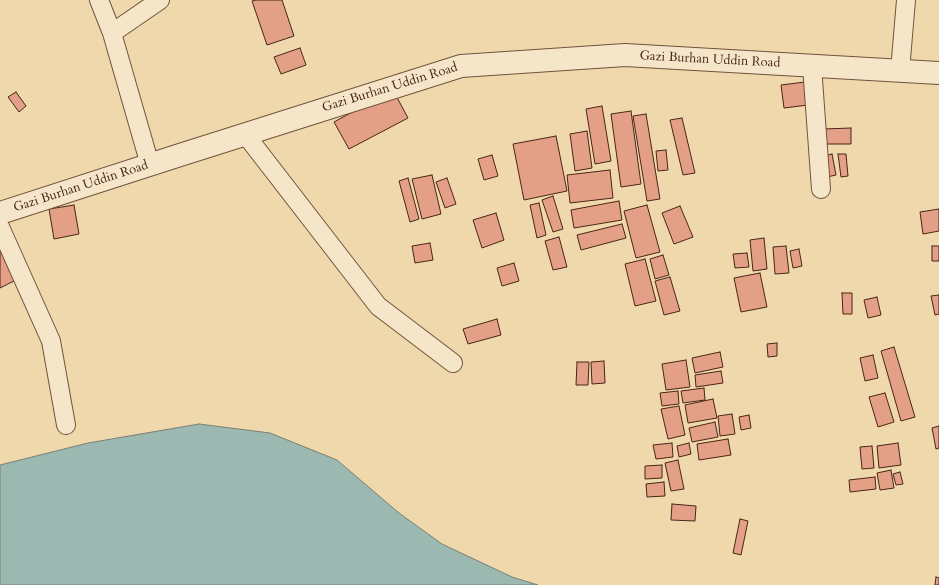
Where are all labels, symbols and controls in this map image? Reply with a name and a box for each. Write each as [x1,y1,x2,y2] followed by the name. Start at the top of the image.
[639,49,781,71] street label: Gazi Burhan Uddin Road
[320,60,460,116] street label: Gazi Burhan Uddin Road
[12,158,150,216] street label: Gazi Burhan Uddin Road

